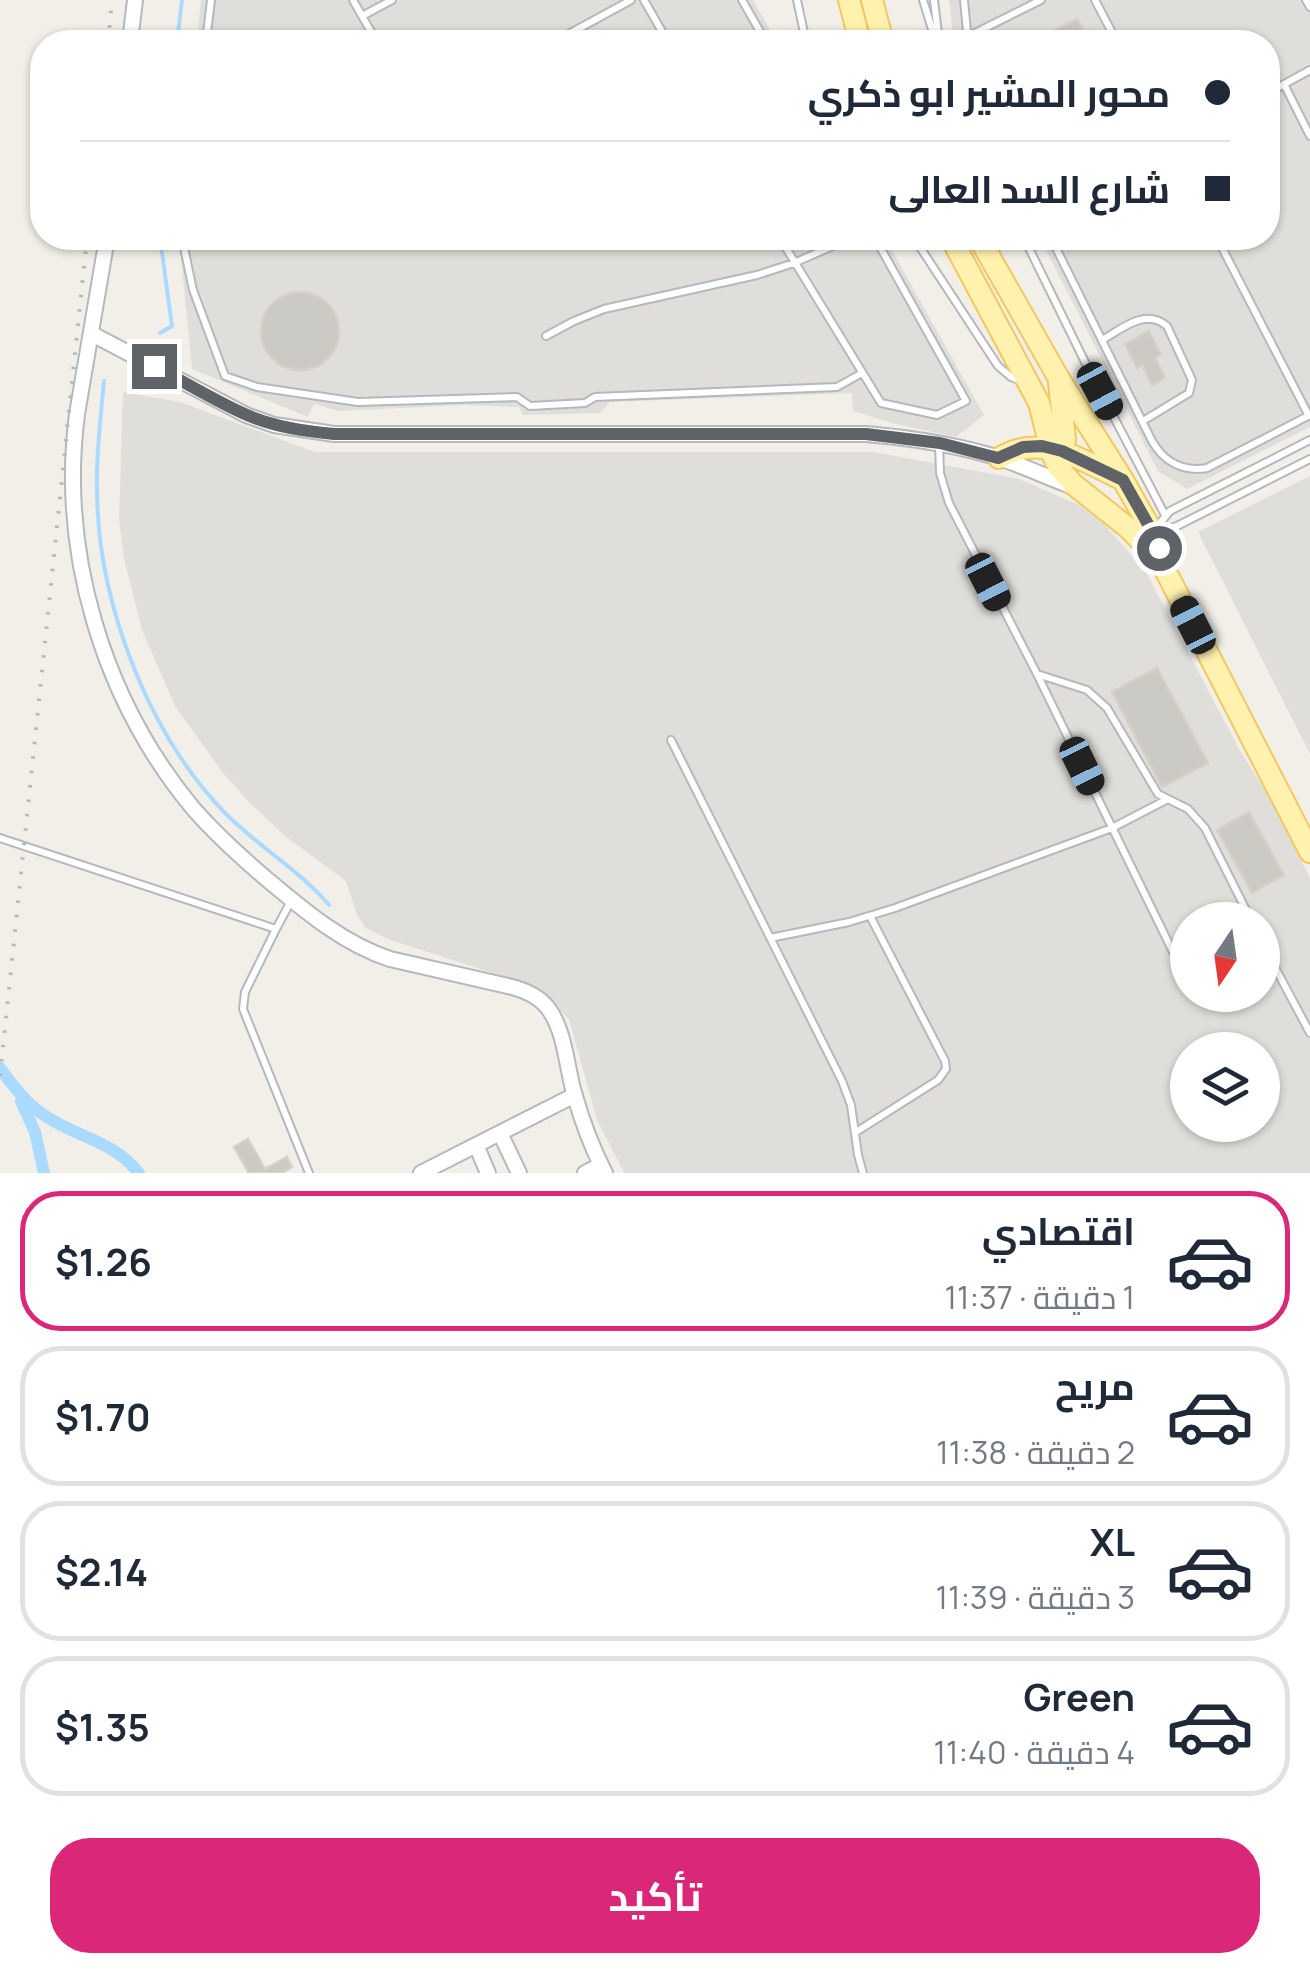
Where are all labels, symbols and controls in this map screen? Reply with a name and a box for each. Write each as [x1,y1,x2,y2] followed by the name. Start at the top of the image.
[808,66,1170,118] text: محور المشير ابو ذكري
[888,162,1170,214] text: شارع السد العالى
[132,344,177,389] route end
[1073,357,1127,425] car
[1137,526,1182,571] route start
[961,548,1015,616] car
[1166,591,1220,659] car
[1055,732,1109,800] car
[1170,902,1280,1012] north arrow
[1170,902,1280,1142] map controls
[1170,1032,1280,1142] button: layers
[982,1204,1135,1256] text: اقتصادي
[1165,1216,1255,1306] icon: car
[55,1235,152,1287] text: $1.26
[945,1275,1135,1319] text: 1 دقيقة · 11:37
[1055,1359,1135,1411] text: مريح
[1165,1371,1255,1461] icon: car
[55,1390,151,1442] text: $1.70
[936,1430,1135,1474] text: 2 دقيقة · 11:38
[1090,1515,1135,1567] text: XL
[1165,1526,1255,1616] icon: car
[55,1545,148,1597] text: $2.14
[936,1575,1135,1619] text: 3 دقيقة · 11:39
[1023,1670,1135,1722] text: Green
[1165,1681,1255,1771] icon: car
[55,1700,150,1752] text: $1.35
[934,1730,1135,1774] text: 4 دقيقة · 11:40
[50,1838,1260,1953] button: تأكيد

